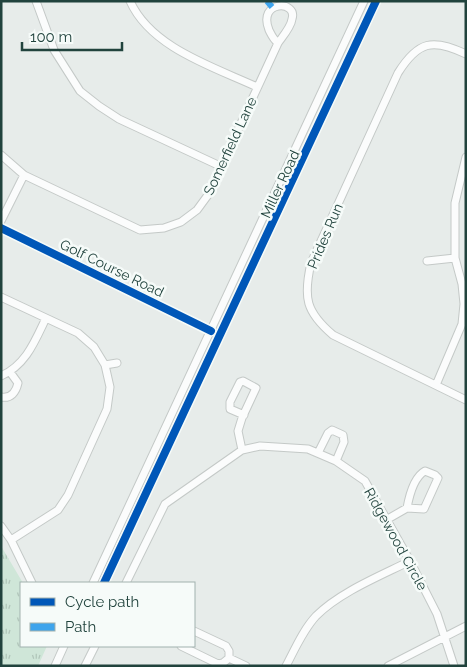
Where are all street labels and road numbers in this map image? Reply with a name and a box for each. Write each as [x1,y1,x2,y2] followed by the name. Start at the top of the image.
[200,94,260,198] street label: Somerfield Lane
[257,148,303,220] street label: Miller Road
[304,201,346,271] street label: Prides Run
[58,236,166,300] street label: Golf Course Road
[361,485,431,593] street label: Ridgewood Circle

